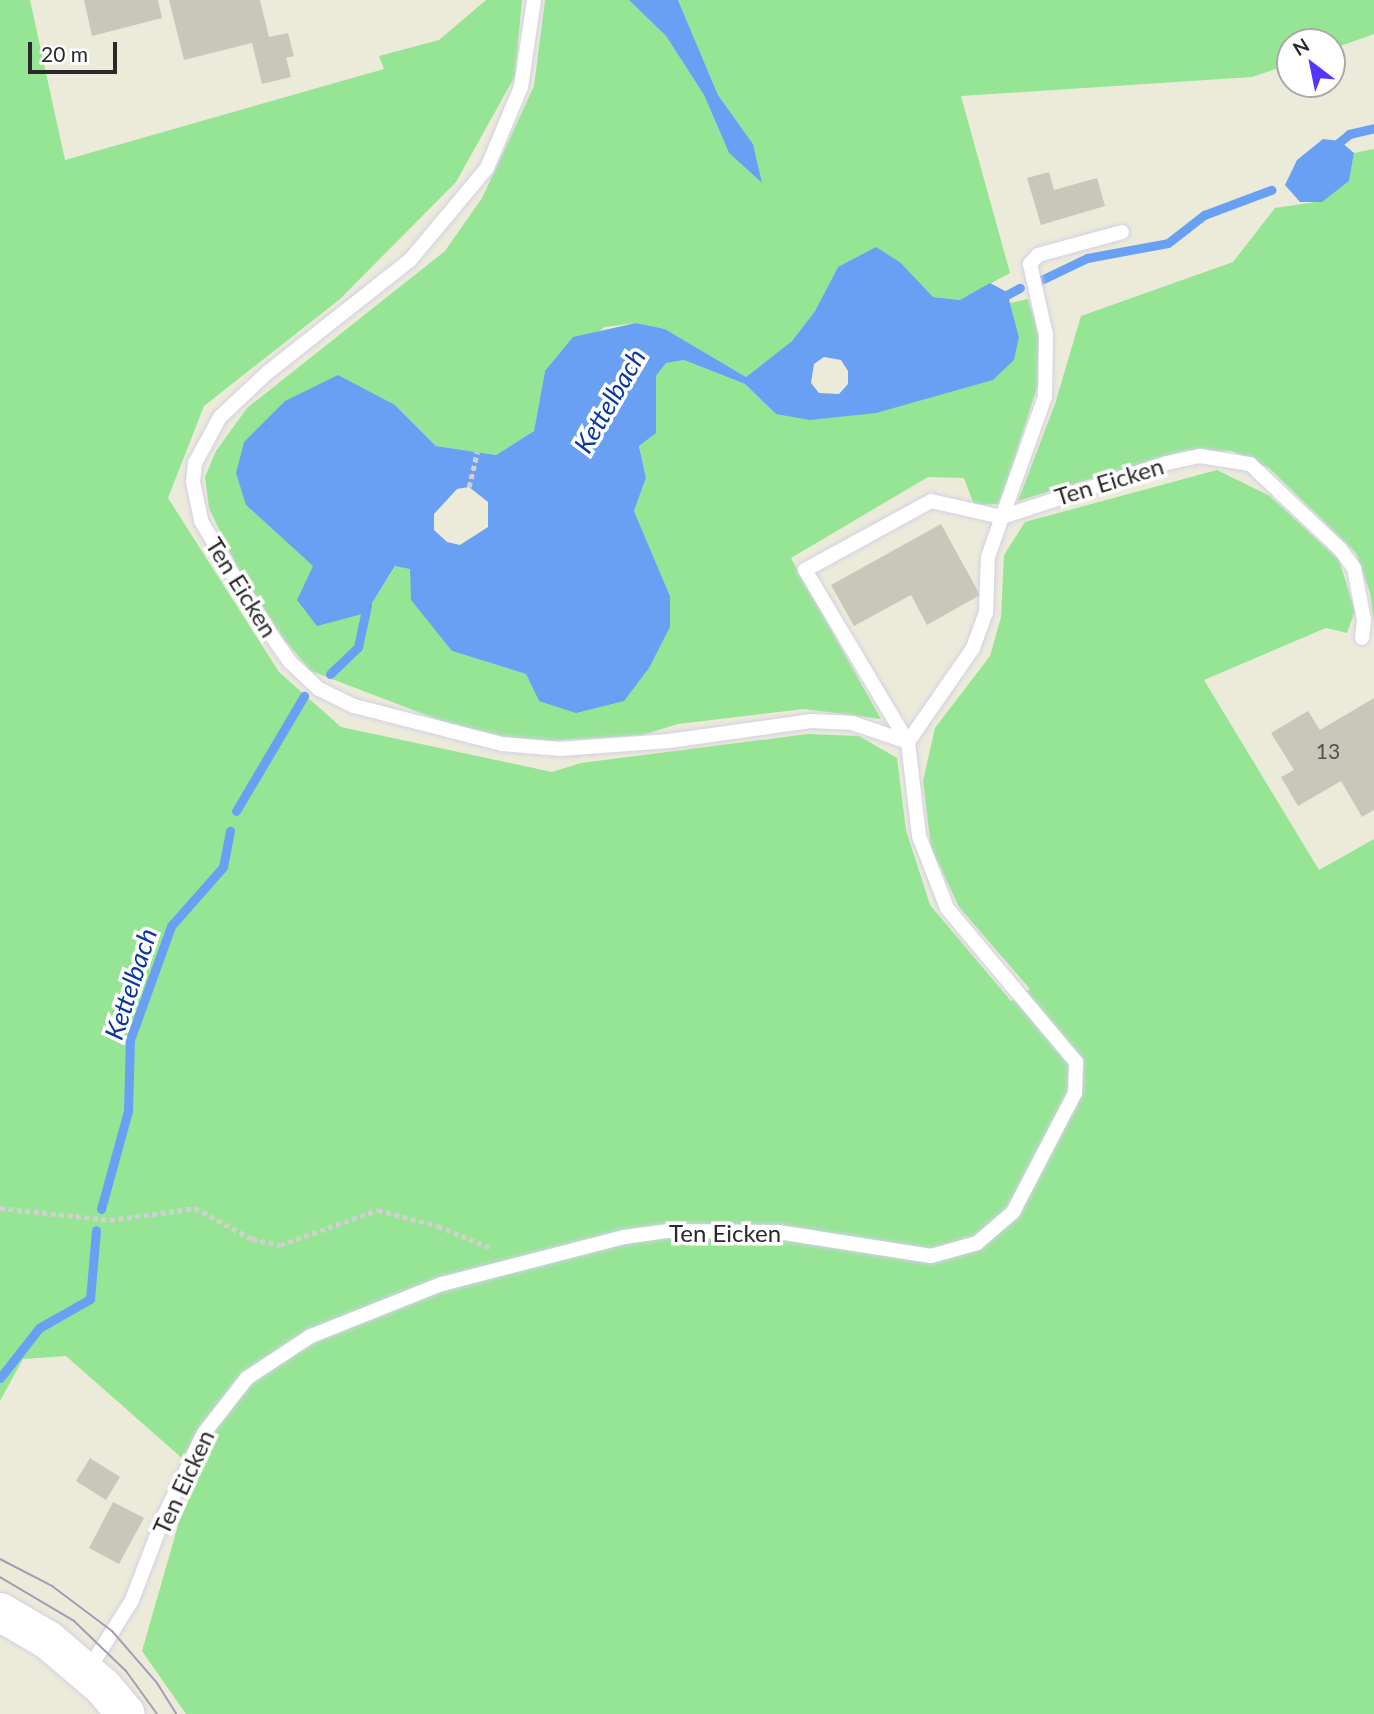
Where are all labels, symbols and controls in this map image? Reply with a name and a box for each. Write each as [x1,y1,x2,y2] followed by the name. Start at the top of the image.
[32,28,121,72] scale bar
[1276,28,1346,98] north arrow
[1288,33,1313,60] text: N
[41,41,88,66] text: 20 m
[568,343,652,459] water label: Kettelbach
[1051,451,1167,511] street label: Ten Eicken
[200,532,284,642] street label: Ten Eicken
[1316,738,1340,764] house number: 13
[98,924,164,1044] water label: Kettelbach
[669,1219,781,1247] street label: Ten Eicken
[146,1425,220,1539] street label: Ten Eicken

